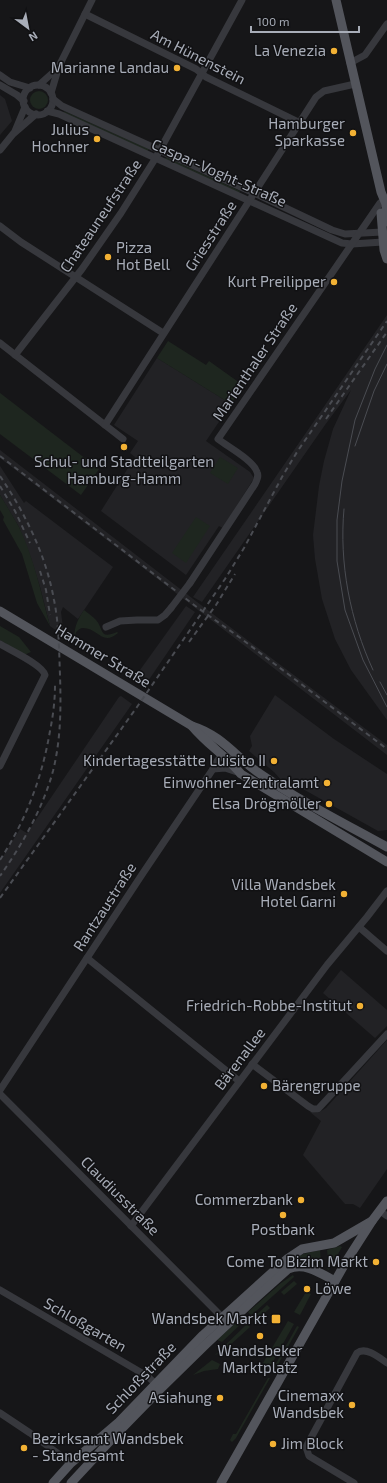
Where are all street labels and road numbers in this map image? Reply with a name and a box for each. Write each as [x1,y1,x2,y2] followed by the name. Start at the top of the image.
[148,25,249,88] street label: Am Hünenstein
[149,134,290,210] street label: Caspar-Voght-Straße
[56,155,145,276] street label: Chateauneufstraße
[181,197,240,274] street label: Griesstraße
[208,299,300,424] street label: Marienthaler Straße
[53,620,154,691] street label: Hammer Straße
[69,859,140,954] street label: Rantzaustraße
[210,1024,268,1093] street label: Bärenallee
[78,1152,164,1238] street label: Claudiusstraße
[41,1293,130,1355] street label: Schloßgarten
[101,1337,179,1417] street label: Schloßstraße

